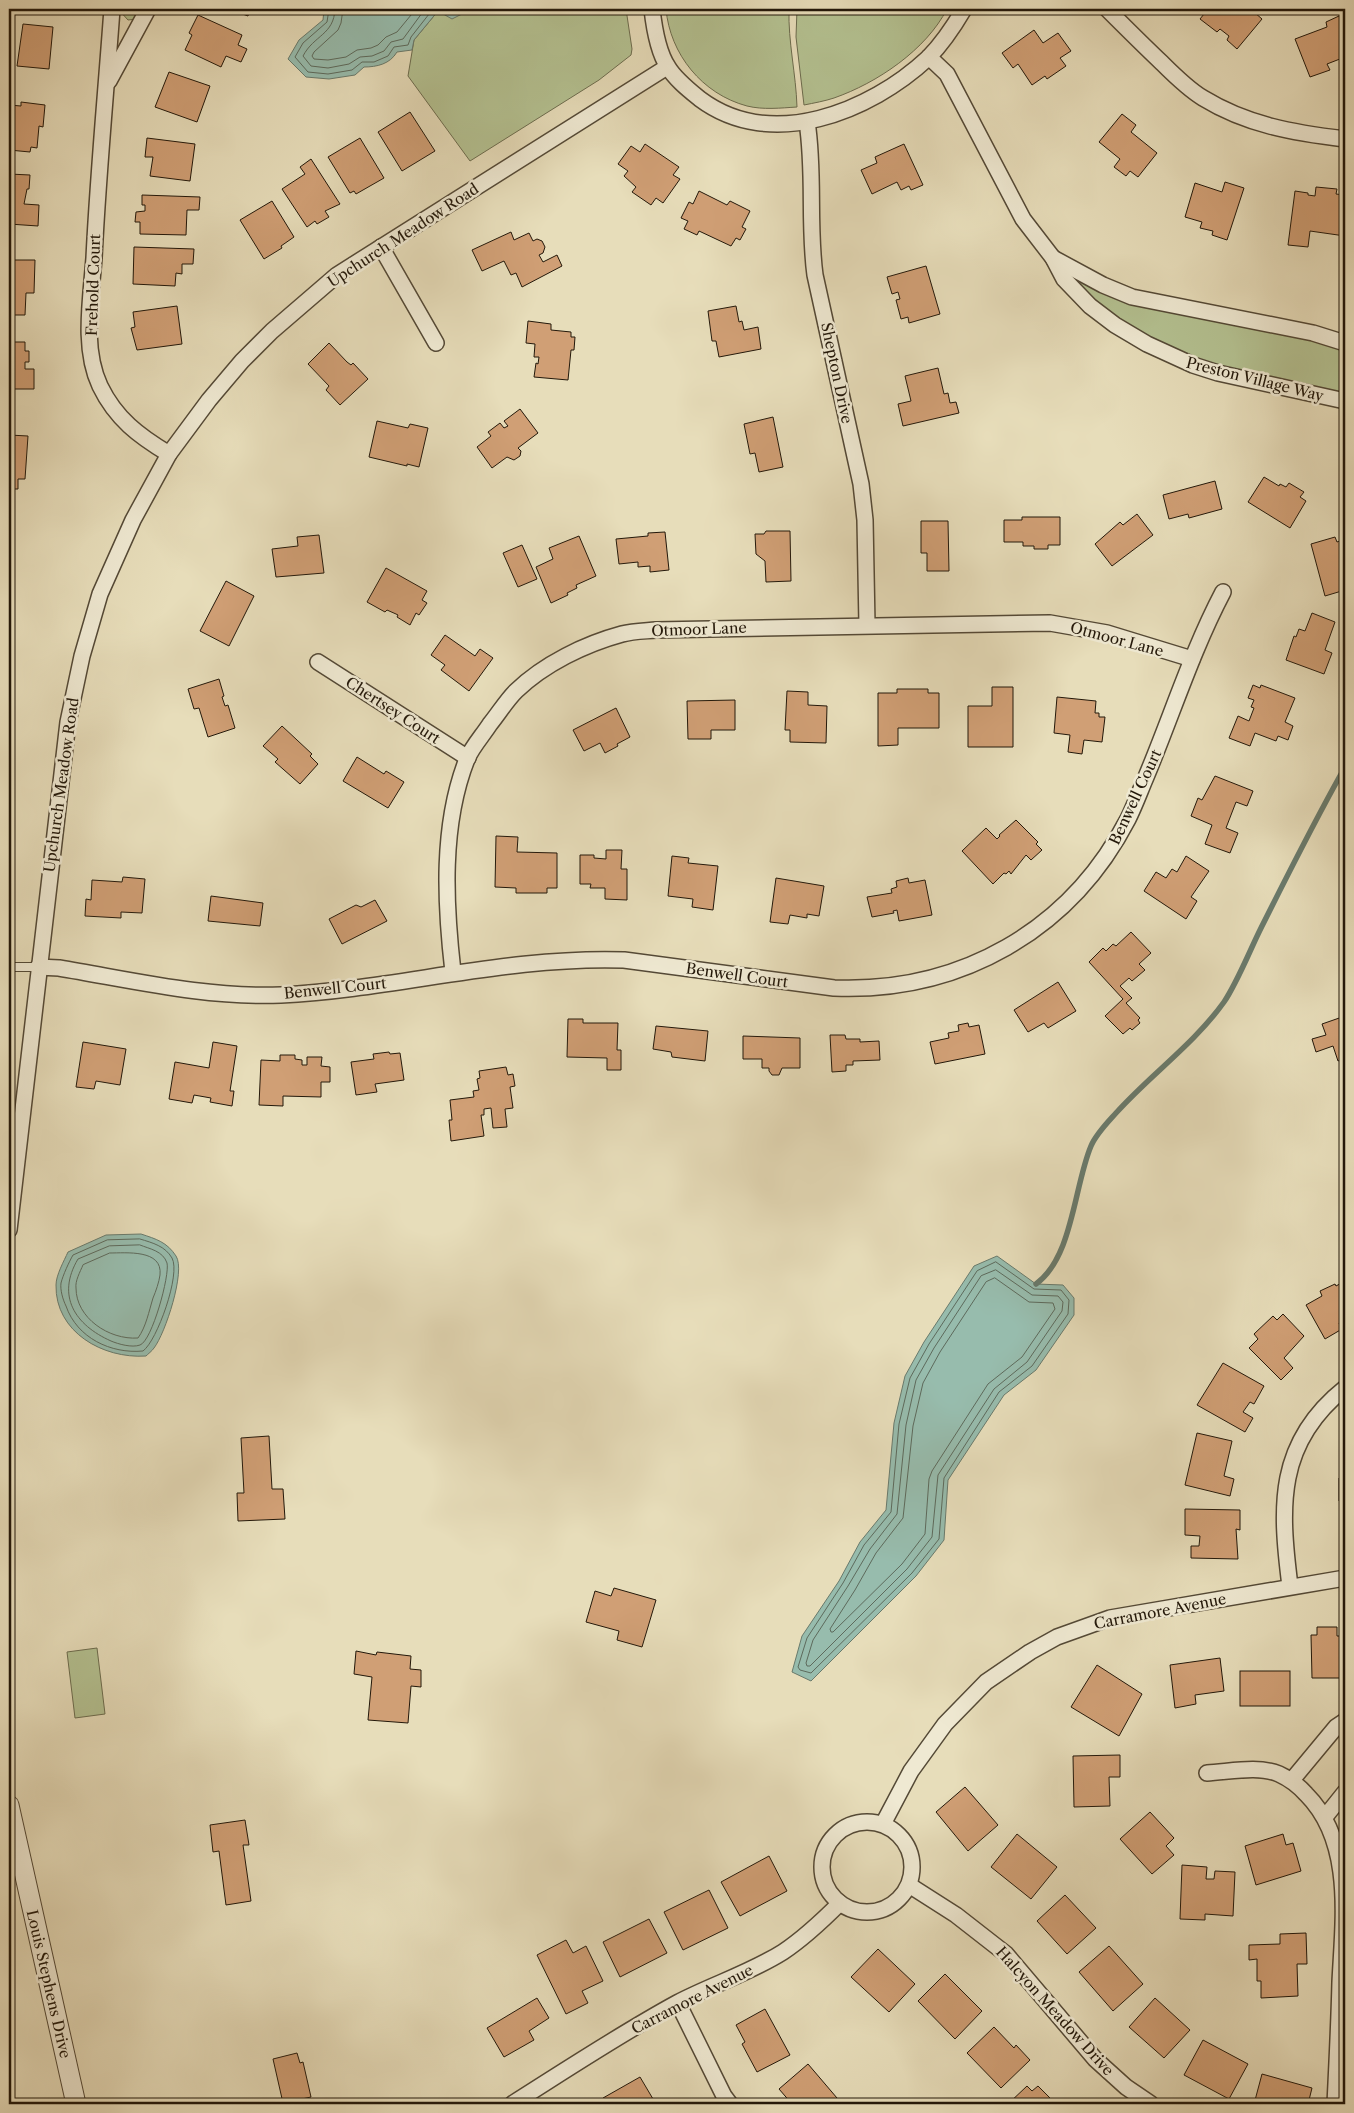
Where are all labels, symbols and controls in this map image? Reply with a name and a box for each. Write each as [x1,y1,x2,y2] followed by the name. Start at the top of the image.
[324,179,482,291] street label: Upchurch Meadow Road
[82,233,104,336] street label: Frehold Court
[817,321,857,425] street label: Shepton Drive
[1184,353,1326,405] street label: Preston Village Way
[1068,617,1166,661] street label: Otmoor Lane
[651,618,747,640] street label: Otmoor Lane
[342,672,444,748] street label: Chertsey Court
[39,696,83,874] street label: Upchurch Meadow Road
[1105,746,1166,848] street label: Benwell Court
[685,958,790,992] street label: Benwell Court
[283,973,388,1003] street label: Benwell Court
[1092,1589,1228,1633] street label: Carramore Avenue
[23,1908,75,2060] street label: Louis Stephens Drive
[992,1943,1118,2079] street label: Halcyon Meadow Drive
[628,1960,756,2038] street label: Carramore Avenue

